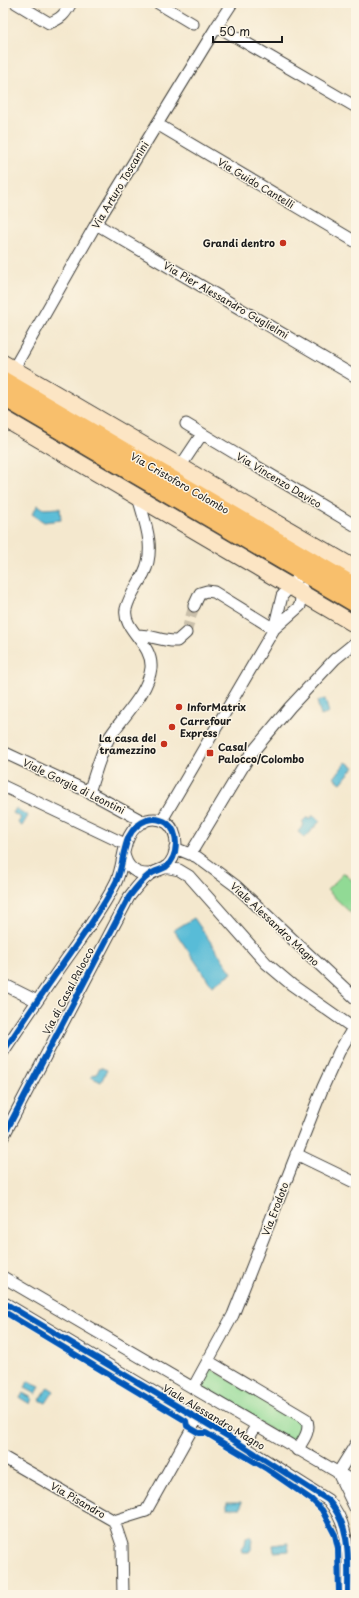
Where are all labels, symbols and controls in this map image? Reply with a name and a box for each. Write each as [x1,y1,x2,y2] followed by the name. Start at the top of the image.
[213,18,282,44] scale bar
[219,22,250,40] text: 50 m
[87,138,152,231] street label: Via Arturo Toscanini
[215,154,298,212] street label: Via Guido Cantelli
[203,235,275,250] place label: Grandi dentro
[278,238,288,248] marker: Grandi dentro
[161,257,292,342] street label: Via Pier Alessandro Guglielmi
[128,448,233,517] street label: Via Cristoforo Colombo
[234,448,325,511] street label: Via Vincenzo Davico
[187,699,246,714] place label: InforMatrix
[174,702,184,712] marker: InforMatrix
[180,713,232,740] place label: Carrefour Express
[167,722,177,732] marker: Carrefour Express
[99,730,156,757] place label: La casa del tramezzino
[159,739,169,749] marker: La casa del tramezzino
[218,739,304,766] place label: Casal Palocco/Colombo
[205,748,215,758] marker: Casal Palocco/Colombo
[21,754,128,817] street label: Viale Gorgia di Leontini
[227,878,323,969] street label: Viale Alessandro Magno
[38,944,97,1037] street label: Via di Casal Palocco
[257,1179,292,1238] street label: Via Erodoto
[160,1380,268,1453] street label: Viale Alessandro Magno
[48,1478,109,1522] street label: Via Pisandro

